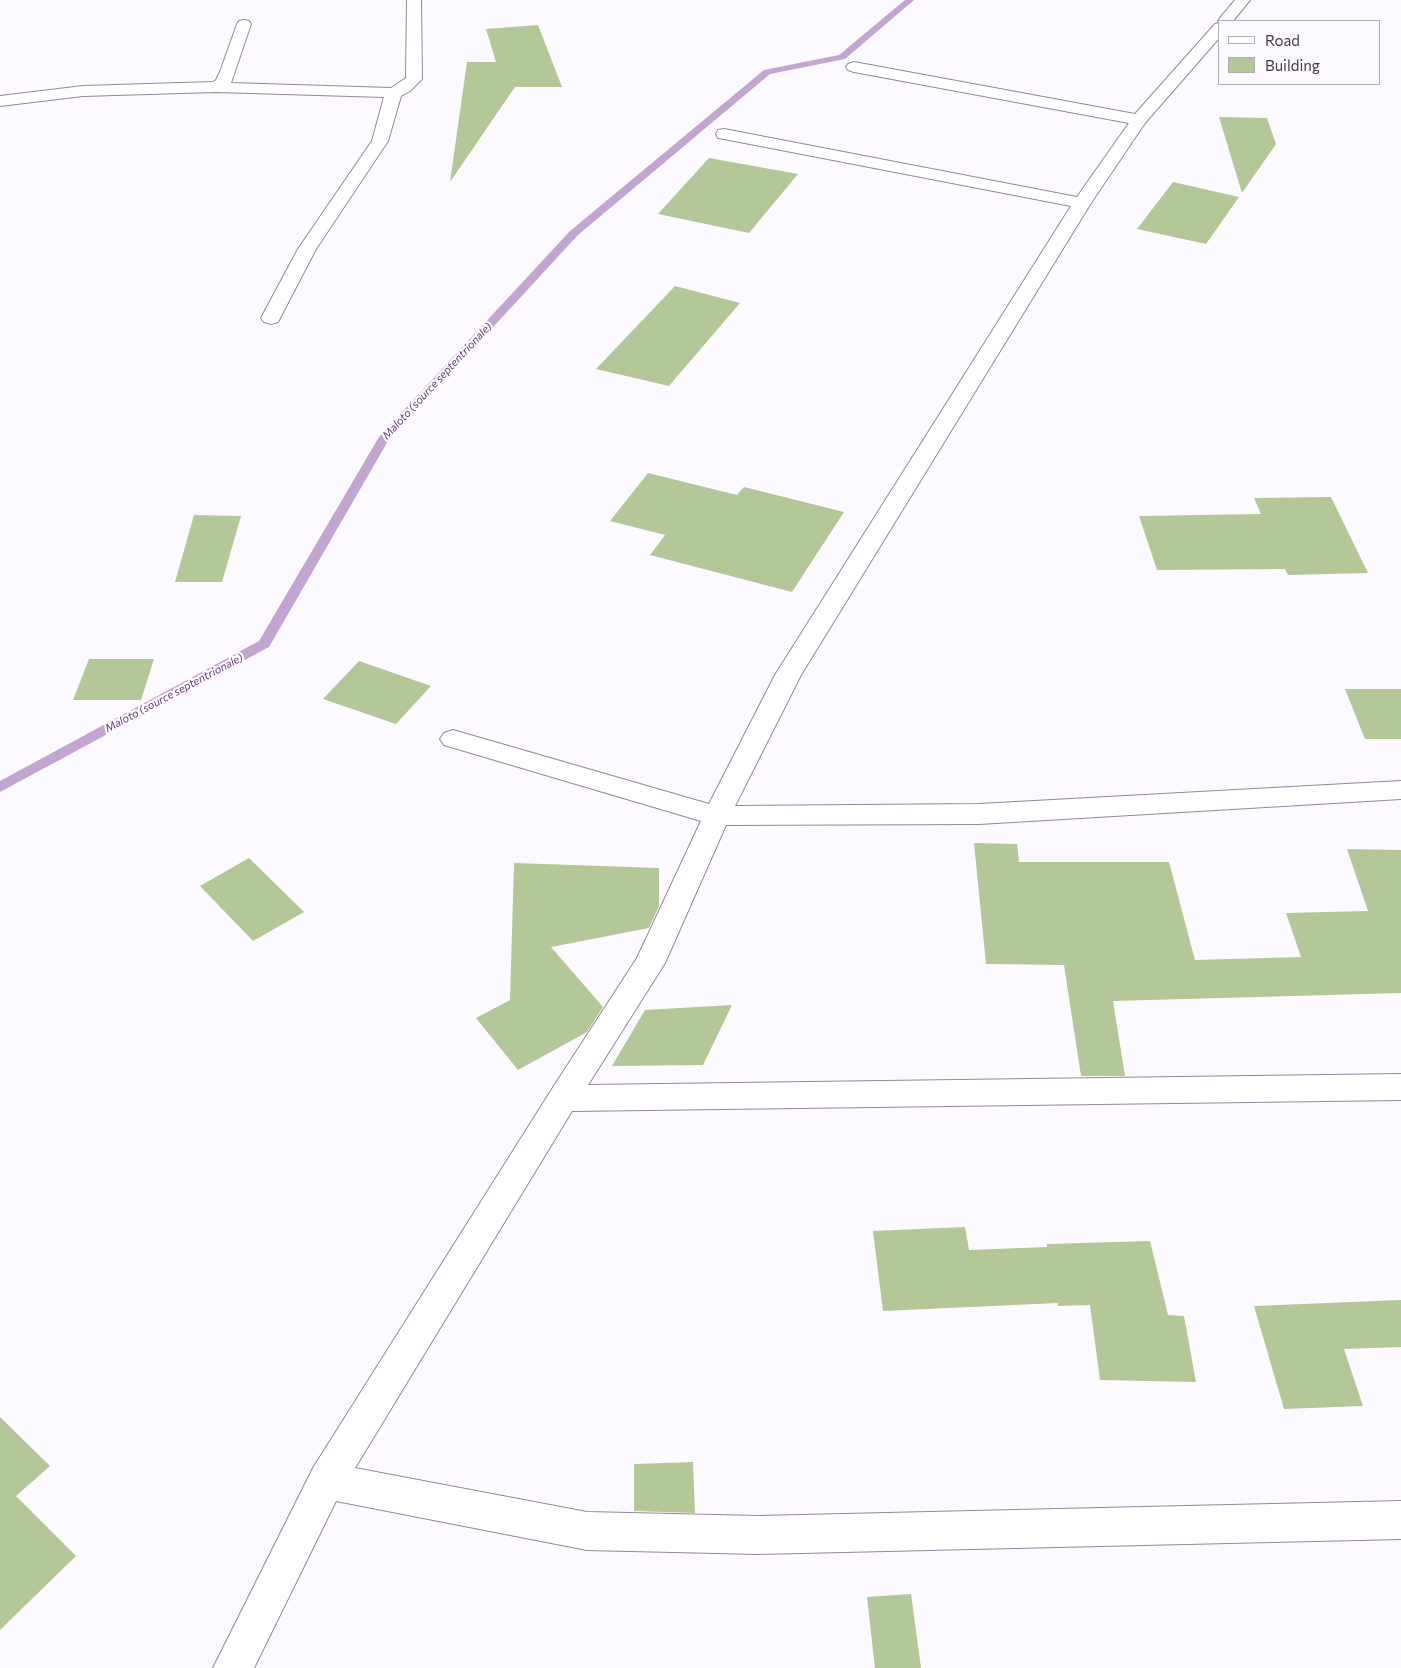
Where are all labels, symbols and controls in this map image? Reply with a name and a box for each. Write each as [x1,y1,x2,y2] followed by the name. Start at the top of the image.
[1218,20,1381,85] legend
[1265,31,1300,49] text: Road
[1265,56,1320,74] text: Building
[380,320,494,442] water label: Maloto (source septentrionale)
[103,651,245,735] water label: Maloto (source septentrionale)

